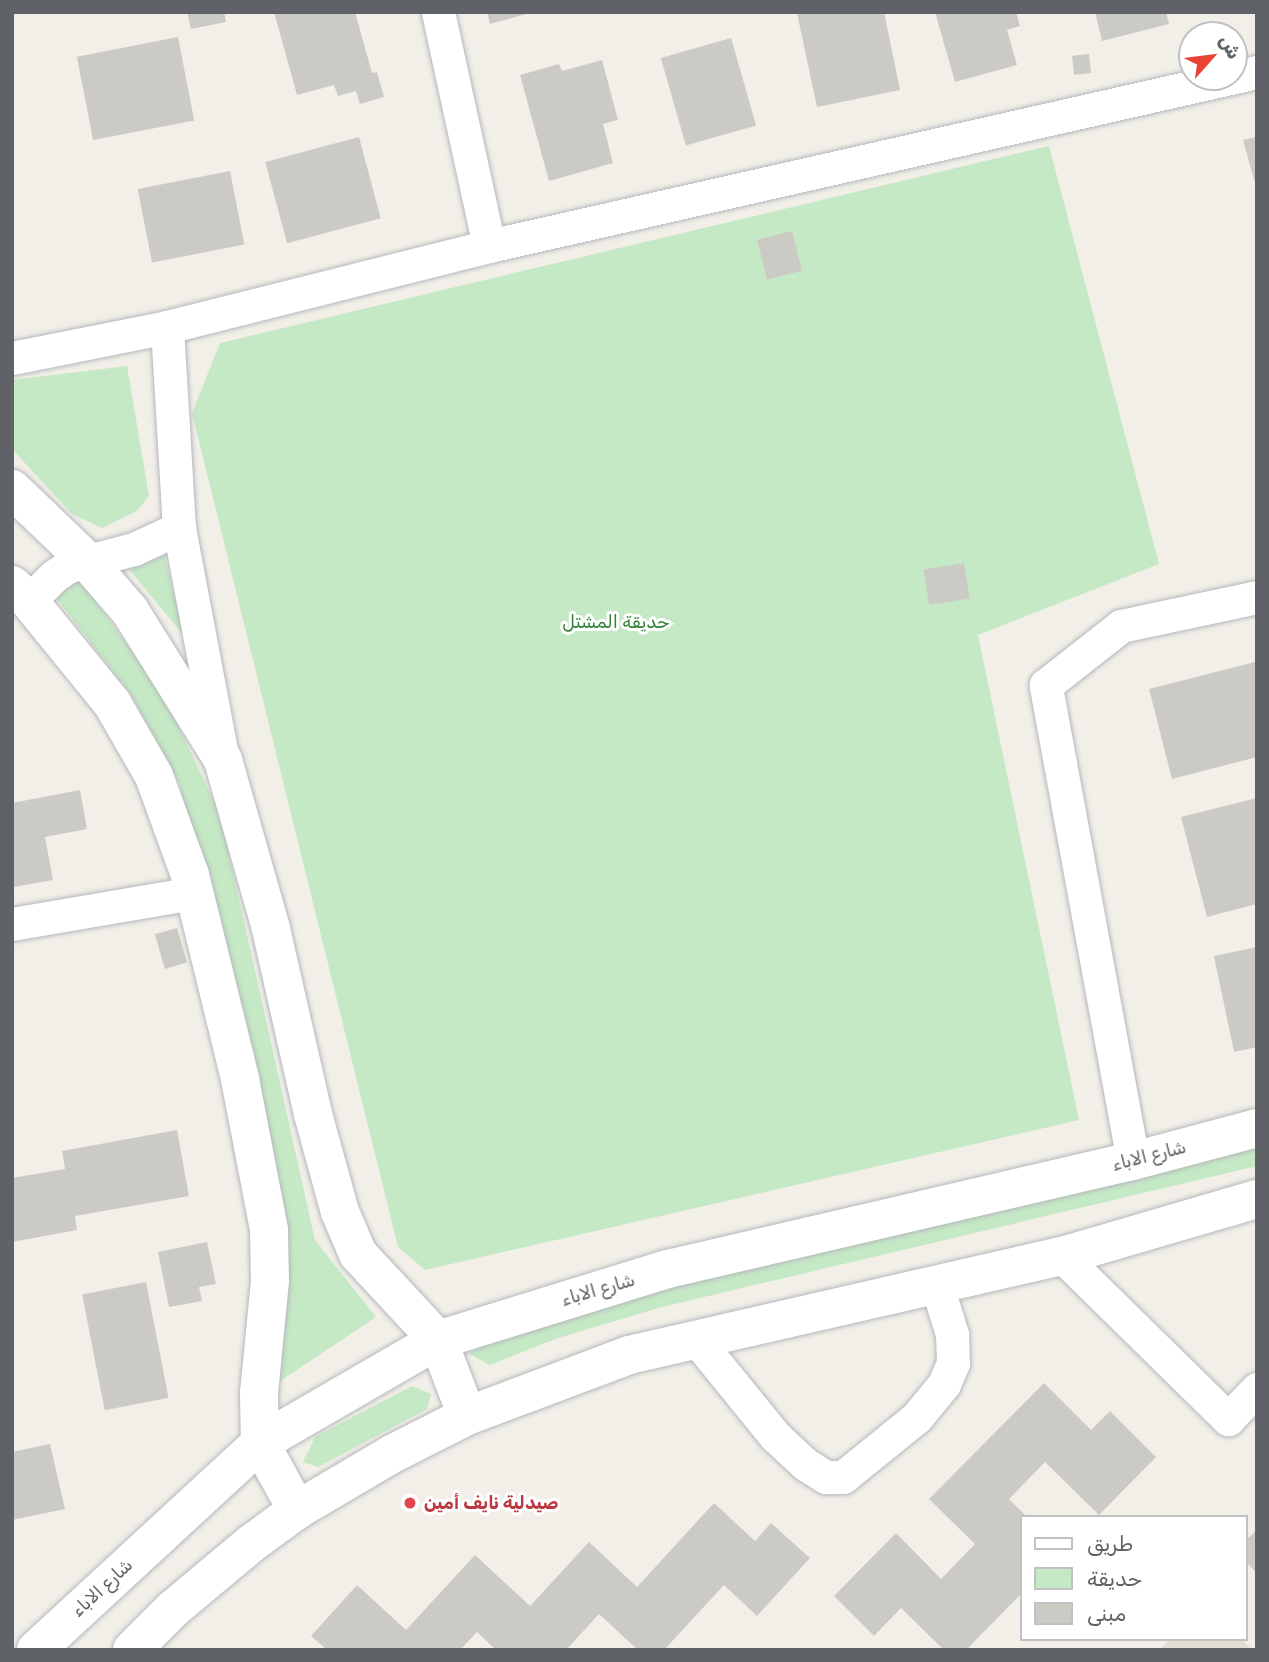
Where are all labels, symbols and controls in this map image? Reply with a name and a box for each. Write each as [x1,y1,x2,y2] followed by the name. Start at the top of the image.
[1178,21,1248,91] north arrow
[1214,31,1246,63] text: ش
[562,611,670,633] park label: حديقة المشتل
[1110,1136,1188,1176] street label: شارع الاباء
[558,1269,638,1311] street label: شارع الاباء
[424,1492,558,1514] place label: صيدلية نايف أمين
[402,1495,418,1511] marker: صيدلية نايف أمين
[1020,1515,1248,1641] legend
[1087,1531,1133,1556] text: طريق
[67,1554,137,1622] street label: شارع الاباء
[1087,1566,1142,1591] text: حديقة
[1087,1601,1126,1626] text: مبنى

